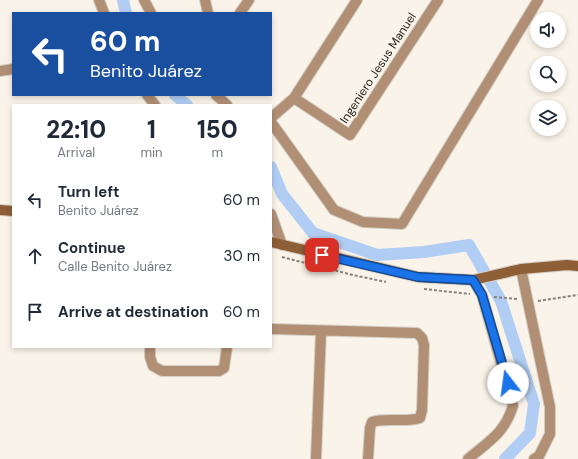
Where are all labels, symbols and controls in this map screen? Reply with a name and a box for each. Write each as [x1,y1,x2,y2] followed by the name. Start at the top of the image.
[336,10,420,126] street label: Ingeniero Jesus Manuel
[530,12,566,136] map controls
[530,12,566,48] button: sound
[90,23,160,60] text: 60 m
[24,28,76,80] icon: left
[530,56,566,92] button: search
[90,59,202,83] text: Benito Juárez
[530,100,566,136] button: layers
[46,114,106,145] text: 22:10
[147,114,156,145] text: 1
[197,114,238,145] text: 150
[57,144,95,161] text: Arrival
[140,144,163,161] text: min
[211,144,223,161] text: m
[58,182,119,202] text: Turn left
[24,189,46,211] icon: left
[223,190,260,210] text: 60 m
[58,202,139,219] text: Benito Juárez
[58,238,126,258] text: Continue
[305,238,339,272] pin
[311,244,333,266] icon: arrive
[24,245,46,267] icon: ahead
[224,246,260,266] text: 30 m
[58,258,172,275] text: Calle Benito Juárez
[24,301,46,323] icon: arrive
[58,302,209,322] text: Arrive at destination
[223,302,260,322] text: 60 m
[487,362,529,404] position arrow

